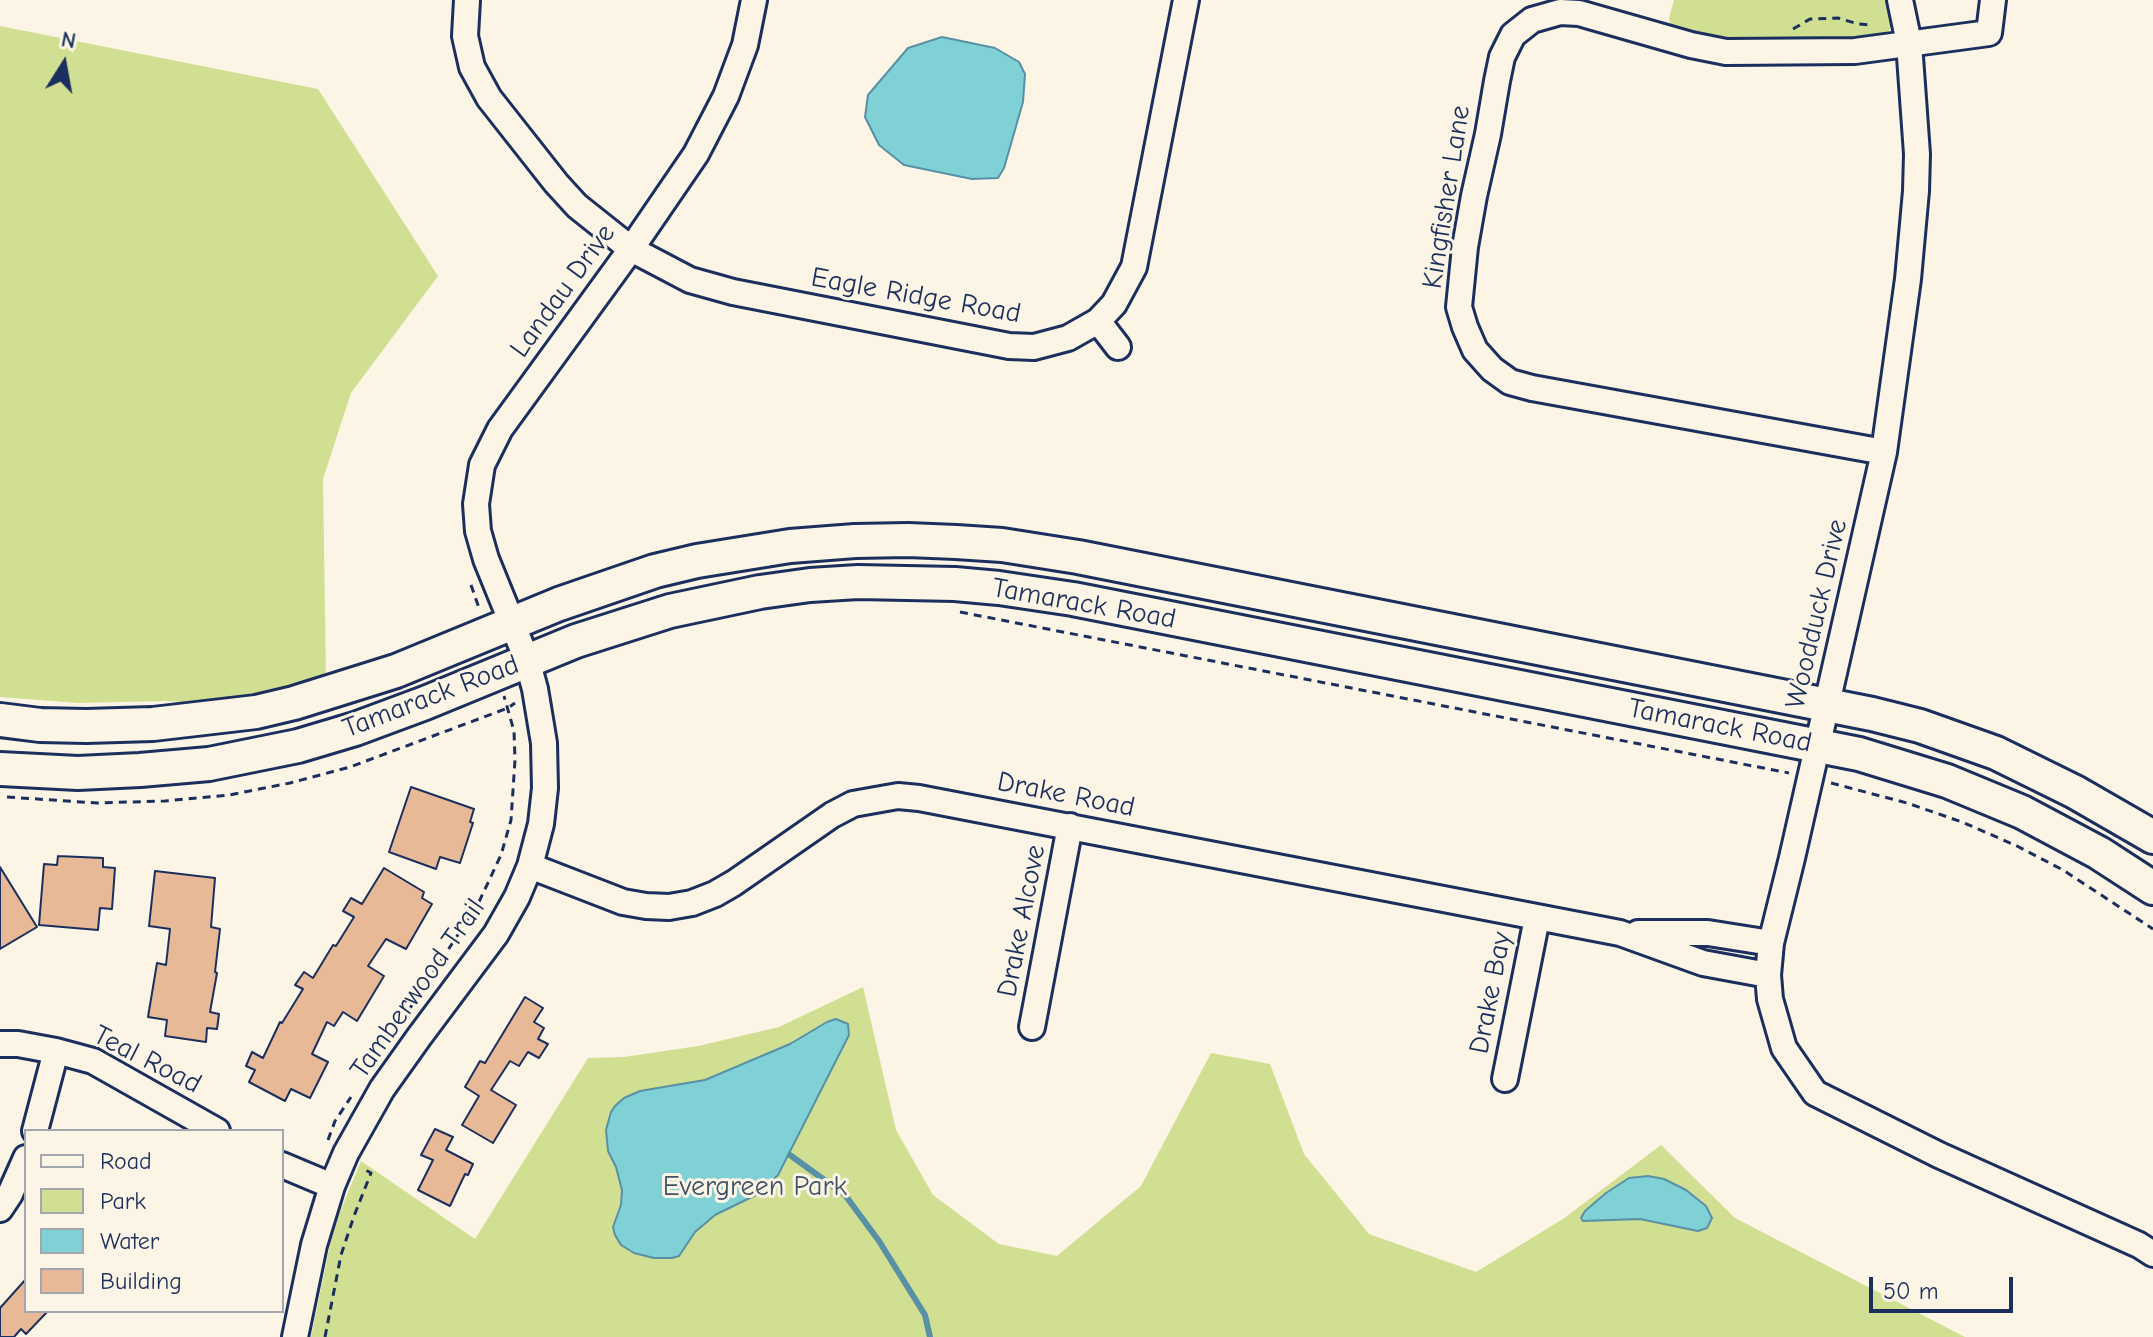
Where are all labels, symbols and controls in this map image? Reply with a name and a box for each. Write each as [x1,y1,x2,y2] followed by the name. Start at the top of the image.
[24,24,104,104] north arrow
[59,26,78,55] text: N
[1416,103,1478,291] street label: Kingfisher Lane
[503,218,623,364] street label: Landau Drive
[809,261,1023,331] street label: Eagle Ridge Road
[1779,516,1855,712] street label: Woodduck Drive
[990,571,1178,637] street label: Tamarack Road
[338,648,524,746] street label: Tamarack Road
[1626,692,1814,760] street label: Tamarack Road
[994,765,1138,825] street label: Drake Road
[991,842,1053,1000] street label: Drake Alcove
[343,893,493,1085] street label: Tamberwood Trail
[1463,929,1519,1057] street label: Drake Bay
[87,1019,207,1101] street label: Teal Road
[24,1129,284,1313] legend
[100,1147,152,1175] text: Road
[663,1170,847,1204] park label: Evergreen Park
[100,1187,146,1215] text: Park
[100,1227,159,1255] text: Water
[1873,1261,2017,1311] scale bar
[100,1267,182,1295] text: Building
[1883,1277,1939,1305] text: 50 m

